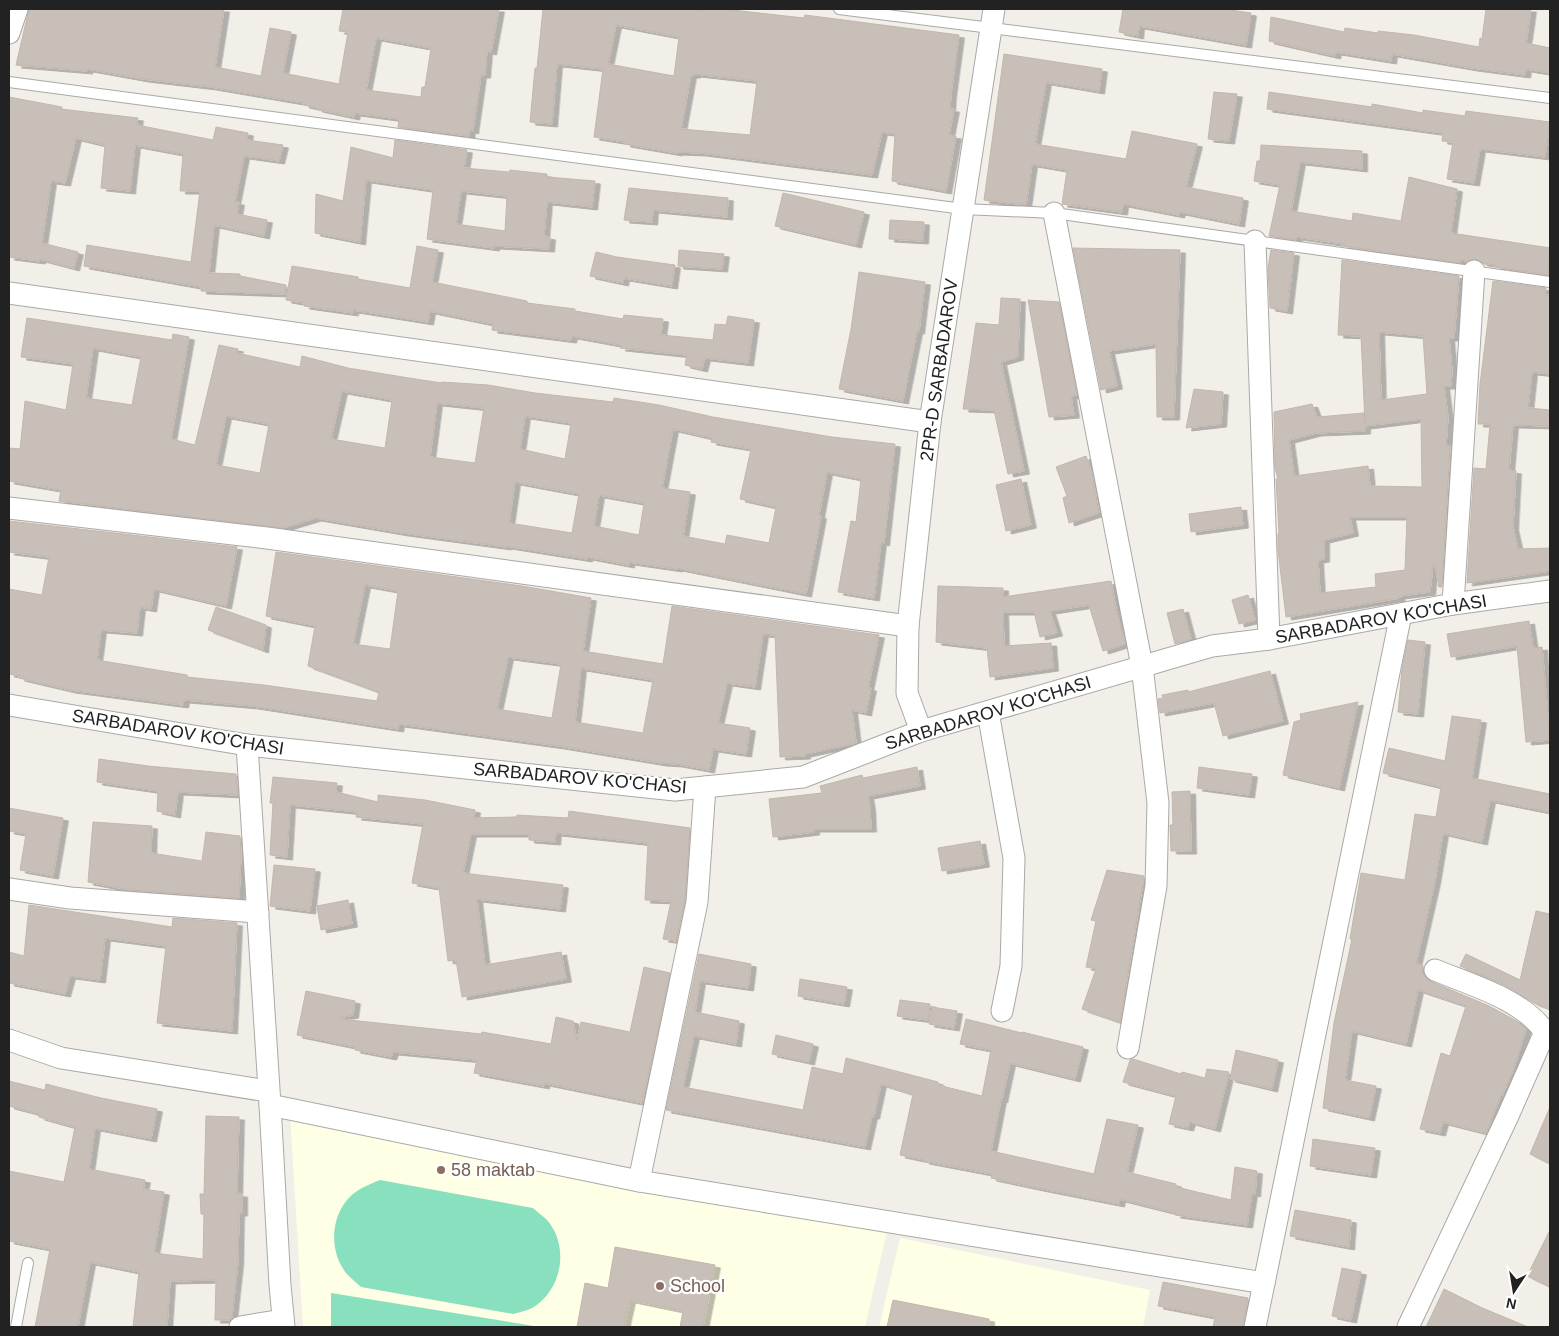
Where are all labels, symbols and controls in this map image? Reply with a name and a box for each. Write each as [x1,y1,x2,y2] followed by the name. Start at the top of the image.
[916,277,962,463] street label: 2PR-D SARBADAROV
[1274,591,1488,647] street label: SARBADAROV KO'CHASI
[883,672,1093,754] street label: SARBADAROV KO'CHASI
[71,705,285,759] street label: SARBADAROV KO'CHASI
[472,759,688,797] street label: SARBADAROV KO'CHASI
[451,1160,535,1180] place label: 58 maktab
[435,1164,447,1176] marker: 58 maktab
[1489,1266,1539,1316] north arrow
[670,1276,725,1296] place label: School
[654,1280,666,1292] marker: School
[1505,1295,1518,1313] text: N

